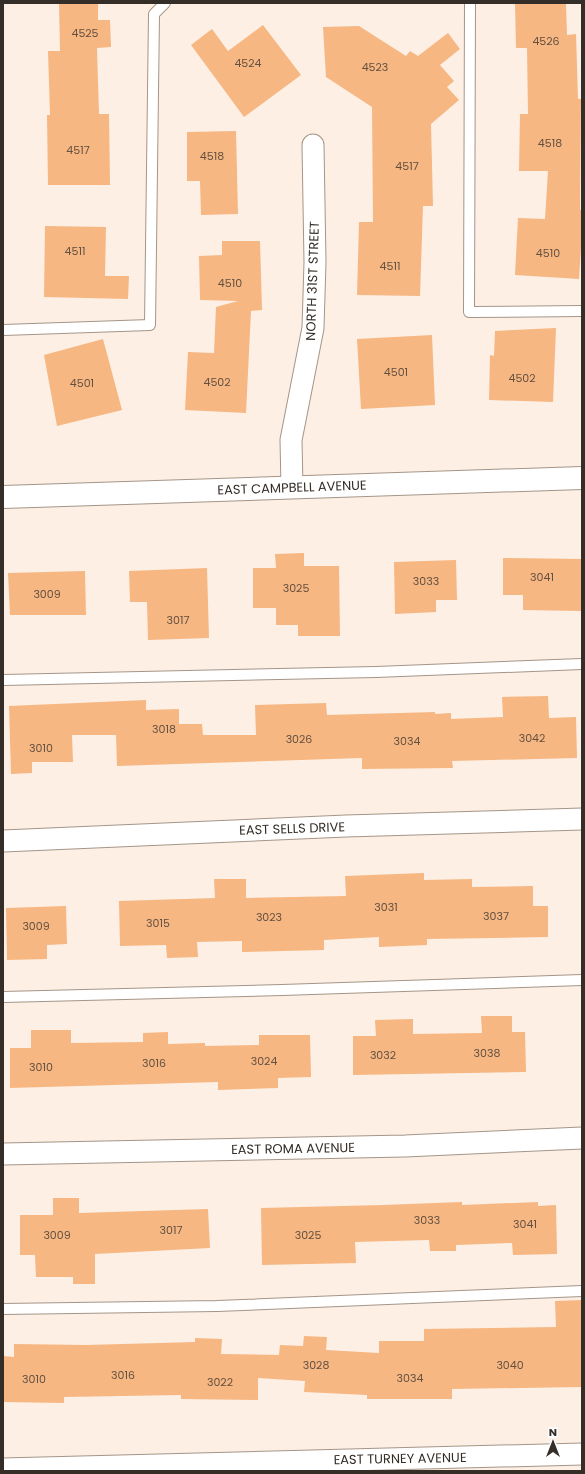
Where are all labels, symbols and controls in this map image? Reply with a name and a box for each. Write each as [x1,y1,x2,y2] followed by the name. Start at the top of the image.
[71,25,99,41] house number: 4525
[532,33,560,49] house number: 4526
[234,55,262,71] house number: 4524
[362,59,388,75] house number: 4523
[538,135,562,151] house number: 4518
[66,142,90,158] house number: 4517
[200,148,224,164] house number: 4518
[395,158,419,174] house number: 4517
[301,221,324,341] street label: NORTH 31ST STREET
[65,243,85,259] house number: 4511
[536,245,560,261] house number: 4510
[380,258,400,274] house number: 4511
[218,275,242,291] house number: 4510
[384,364,408,380] house number: 4501
[508,370,536,386] house number: 4502
[203,374,231,390] house number: 4502
[70,375,94,391] house number: 4501
[217,475,367,500] street label: EAST CAMPBELL AVENUE
[530,569,554,585] house number: 3041
[413,573,439,589] house number: 3033
[283,580,309,596] house number: 3025
[33,586,61,602] house number: 3009
[167,612,189,628] house number: 3017
[152,721,176,737] house number: 3018
[519,730,545,746] house number: 3042
[286,731,312,747] house number: 3026
[394,733,420,749] house number: 3034
[29,740,53,756] house number: 3010
[239,817,345,840] street label: EAST SELLS DRIVE
[374,899,398,915] house number: 3031
[483,908,509,924] house number: 3037
[256,909,282,925] house number: 3023
[146,915,170,931] house number: 3015
[22,918,50,934] house number: 3009
[474,1045,500,1061] house number: 3038
[370,1047,396,1063] house number: 3032
[251,1053,277,1069] house number: 3024
[142,1055,166,1071] house number: 3016
[29,1059,53,1075] house number: 3010
[231,1138,355,1159] street label: EAST ROMA AVENUE
[414,1212,440,1228] house number: 3033
[513,1216,537,1232] house number: 3041
[160,1222,182,1238] house number: 3017
[43,1227,71,1243] house number: 3009
[295,1227,321,1243] house number: 3025
[303,1357,329,1373] house number: 3028
[496,1357,524,1373] house number: 3040
[111,1367,135,1383] house number: 3016
[397,1370,423,1386] house number: 3034
[22,1371,46,1387] house number: 3010
[207,1374,233,1390] house number: 3022
[533,1422,573,1462] north arrow
[549,1424,557,1440] text: N
[333,1448,467,1469] street label: EAST TURNEY AVENUE

